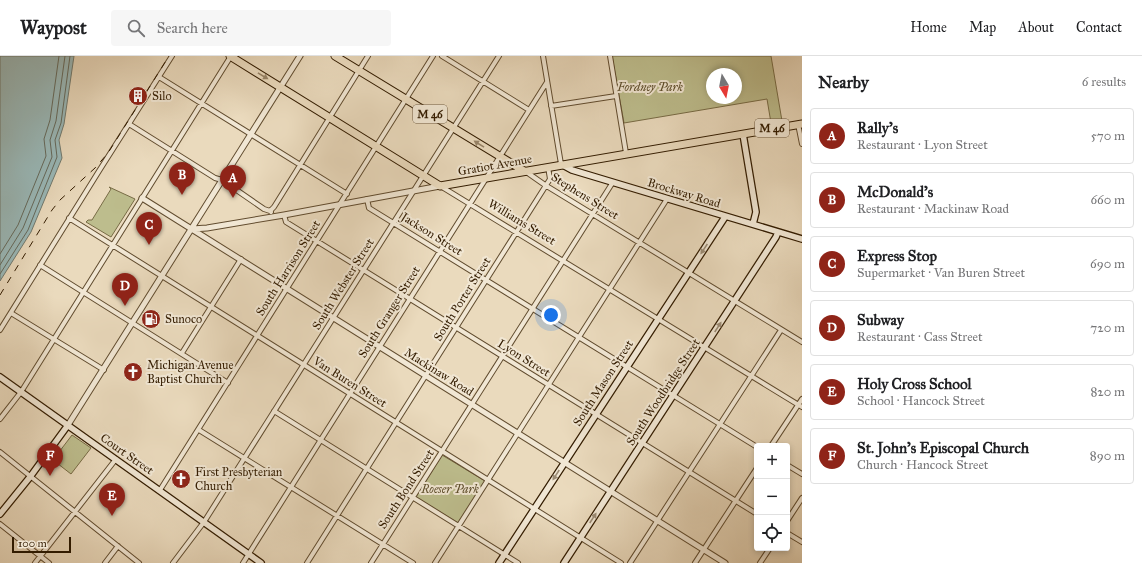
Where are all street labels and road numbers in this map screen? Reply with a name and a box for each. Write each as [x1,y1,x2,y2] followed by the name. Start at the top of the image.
[413,105,447,123] road number: M 46
[755,119,789,137] road number: M 46
[457,152,533,178] street label: Gratiot Avenue
[549,170,622,223] street label: Stephens Street
[646,175,722,211] street label: Brockway Road
[486,196,559,248] street label: Williams Street
[397,209,466,260] street label: Jackson Street
[253,217,324,318] street label: South Harrison Street
[309,235,377,332] street label: South Webster Street
[431,254,494,344] street label: South Porter Street
[355,263,424,361] street label: South Granger Street
[623,335,704,449] street label: South Woodbridge Street
[495,336,553,380] street label: Lyon Street
[570,337,636,429] street label: South Mason Street
[402,345,476,399] street label: Mackinaw Road
[310,353,390,411] street label: Van Buren Street
[98,431,157,478] street label: Court Street
[375,446,437,531] street label: South Bond Street

